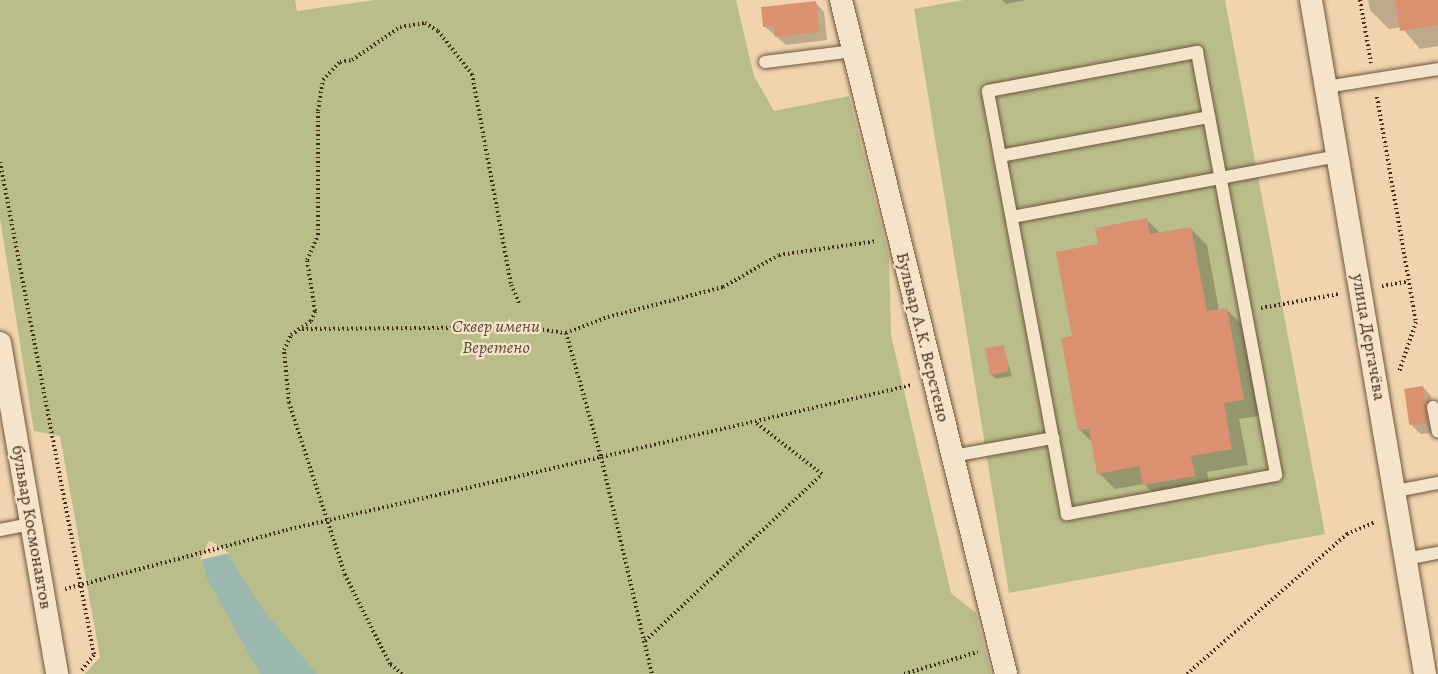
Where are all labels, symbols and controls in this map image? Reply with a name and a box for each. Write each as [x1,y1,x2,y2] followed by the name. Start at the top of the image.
[891,250,955,424] street label: Бульвар А.К. Веретено
[1347,272,1391,402] street label: улица Дергачёва
[452,316,540,358] park label: Сквер имени Веретено
[7,443,57,611] street label: бульвар Космонавтов

